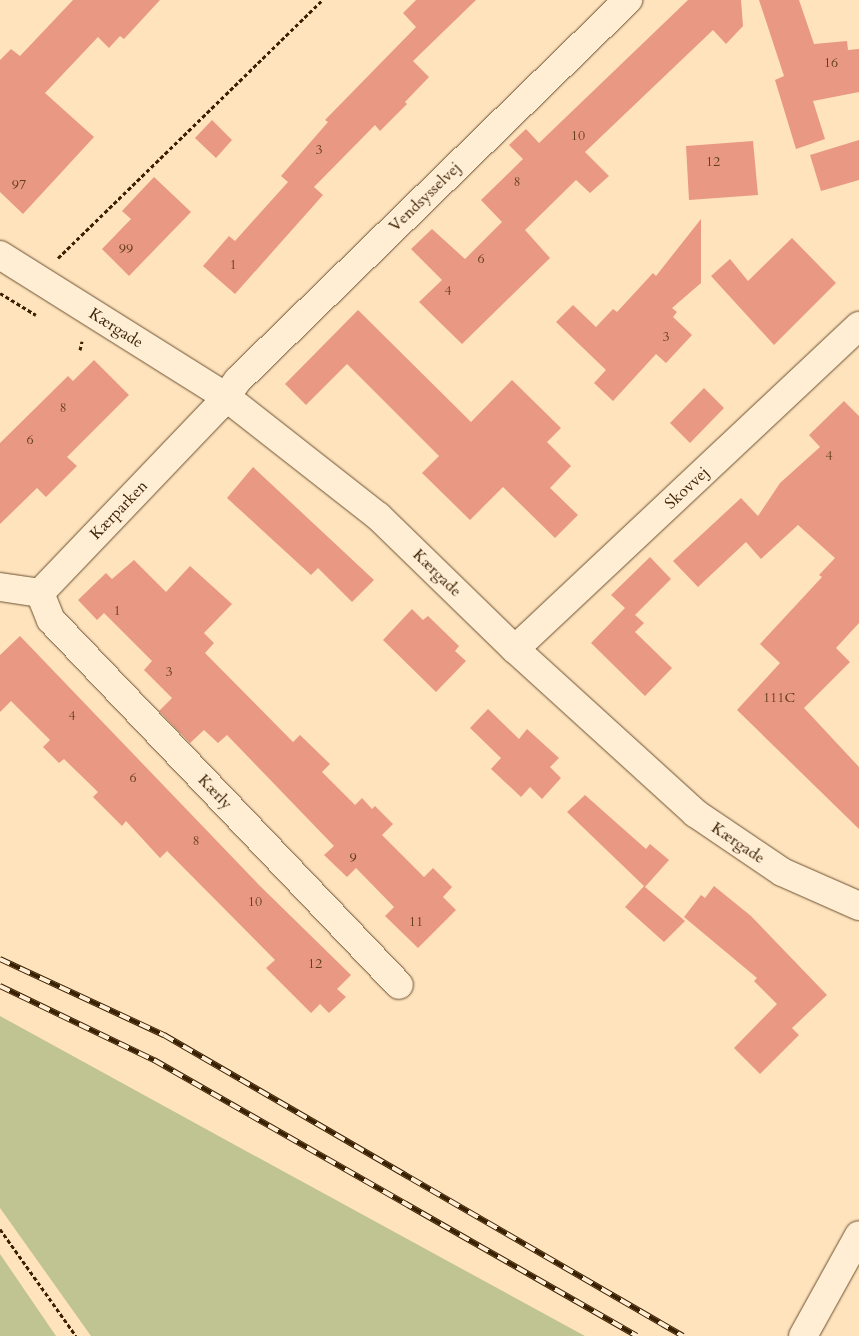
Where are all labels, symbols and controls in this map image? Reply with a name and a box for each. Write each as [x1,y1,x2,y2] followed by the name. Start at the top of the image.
[824,55,838,71] house number: 16
[571,128,585,144] house number: 10
[315,142,323,158] house number: 3
[706,154,720,170] house number: 12
[385,158,465,236] street label: Vendsysselvej
[513,174,521,190] house number: 8
[12,177,26,193] house number: 97
[119,241,133,257] house number: 99
[477,251,485,267] house number: 6
[229,257,237,273] house number: 1
[444,283,452,299] house number: 4
[85,304,147,352] street label: Kærgade
[662,329,670,345] house number: 3
[59,400,67,416] house number: 8
[26,432,34,448] house number: 6
[825,448,833,464] house number: 4
[661,463,713,513] street label: Skovvej
[86,476,152,544] street label: Kærparken
[409,545,465,601] street label: Kærgade
[113,603,121,619] house number: 1
[165,664,173,680] house number: 3
[763,690,795,706] house number: 111C
[68,708,76,724] house number: 4
[129,770,137,786] house number: 6
[194,771,236,813] street label: Kærly
[708,818,768,868] street label: Kærgade
[192,833,200,849] house number: 8
[349,850,357,866] house number: 9
[248,894,262,910] house number: 10
[409,914,423,930] house number: 11
[308,956,322,972] house number: 12

